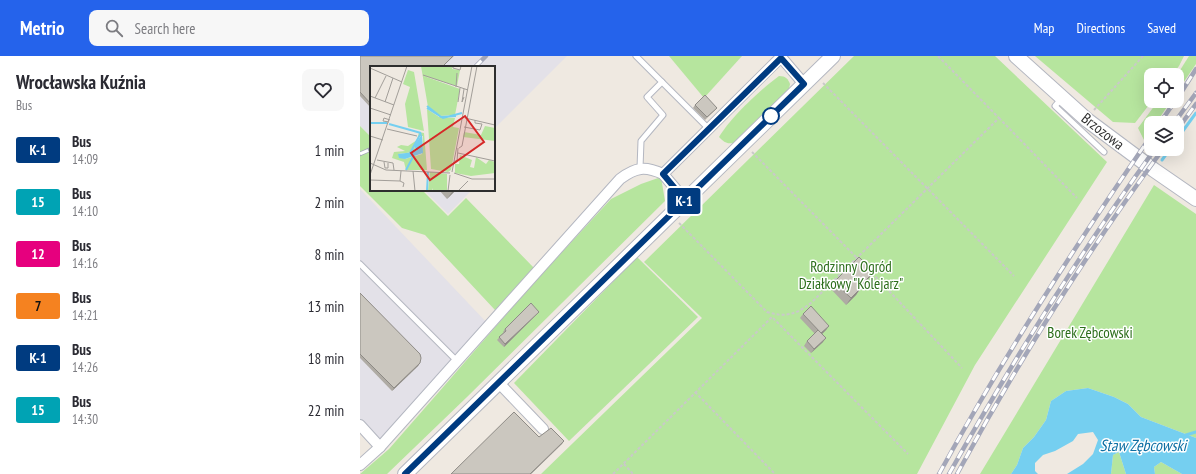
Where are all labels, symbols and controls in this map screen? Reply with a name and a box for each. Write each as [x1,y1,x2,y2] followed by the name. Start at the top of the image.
[89,10,369,46] search box
[20,16,65,40] text: Metrio
[103,17,125,39] icon: search
[135,19,196,38] text: Search here
[1034,19,1054,37] text: Map
[1076,19,1125,37] text: Directions
[1147,19,1176,37] text: Saved
[370,66,495,191] inset map
[1144,68,1184,156] map controls
[1144,68,1184,108] button: locate
[302,69,344,111] button: heart
[16,70,146,94] text: Wrocławska Kuźnia
[16,97,32,114] text: Bus
[762,107,780,125] unlabelled marker
[1078,108,1128,154] street label: Brzozowa
[1144,116,1184,156] button: layers
[72,132,91,151] text: Bus
[29,141,47,159] text: K-1
[314,141,344,160] text: 1 min
[72,151,98,168] text: 14:09
[72,184,91,203] text: Bus
[661,188,707,214] line badge: K-1
[675,192,693,210] text: K-1
[31,193,45,211] text: 15
[314,193,344,212] text: 2 min
[72,203,98,220] text: 14:10
[72,236,91,255] text: Bus
[31,245,45,263] text: 12
[314,245,344,264] text: 8 min
[72,255,98,272] text: 14:16
[799,257,903,293] park label: Rodzinny Ogród Działkowy "Kolejarz"
[72,288,91,307] text: Bus
[35,297,41,315] text: 7
[308,297,344,316] text: 13 min
[72,307,98,324] text: 14:21
[1047,323,1133,342] park label: Borek Zębcowski
[72,340,91,359] text: Bus
[29,349,47,367] text: K-1
[308,349,344,368] text: 18 min
[72,359,98,376] text: 14:26
[72,392,91,411] text: Bus
[31,401,45,419] text: 15
[308,401,344,420] text: 22 min
[72,411,98,428] text: 14:30
[1100,435,1189,455] water label: Staw Zębcowski

